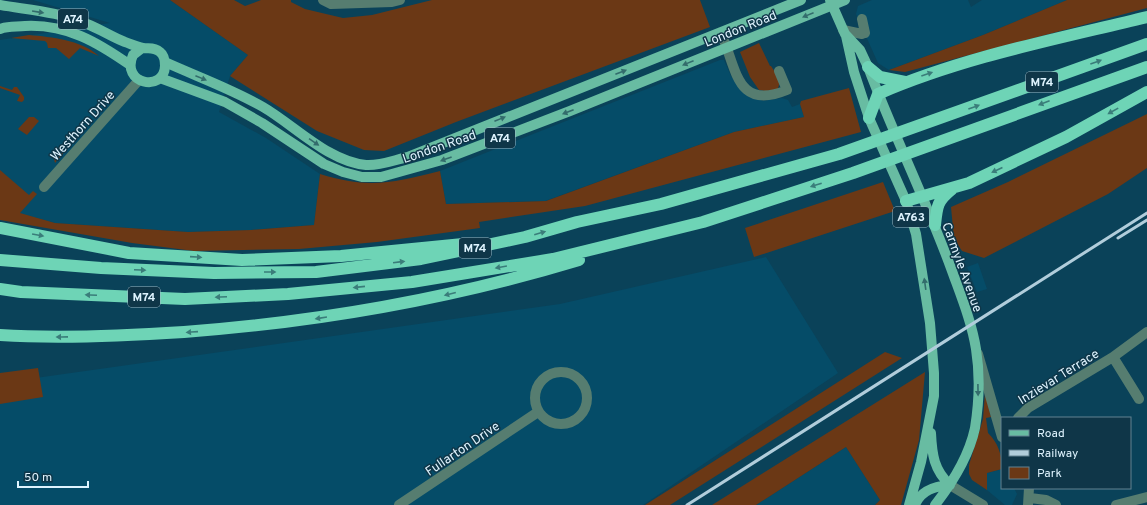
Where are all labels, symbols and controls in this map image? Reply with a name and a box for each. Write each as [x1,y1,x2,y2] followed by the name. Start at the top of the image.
[702,8,779,52] street label: London Road
[32,9,45,15] one-way arrow
[58,9,88,29] road number: A74
[802,12,814,18] one-way arrow
[1091,59,1103,65] one-way arrow
[682,60,694,67] one-way arrow
[615,68,627,74] one-way arrow
[922,71,934,77] one-way arrow
[1026,72,1058,92] road number: M74
[196,75,208,81] one-way arrow
[48,88,119,165] street label: Westhorn Drive
[1038,101,1050,107] one-way arrow
[969,103,981,109] one-way arrow
[1107,108,1119,114] one-way arrow
[561,110,573,116] one-way arrow
[494,116,506,122] one-way arrow
[401,128,479,168] street label: London Road
[485,128,515,148] road number: A74
[308,138,319,146] one-way arrow
[440,156,452,162] one-way arrow
[991,167,1003,173] one-way arrow
[810,182,822,188] one-way arrow
[893,207,929,227] road number: A763
[937,220,985,315] street label: Carmyle Avenue
[534,230,546,236] one-way arrow
[32,233,44,239] one-way arrow
[459,238,491,258] road number: M74
[190,253,202,260] one-way arrow
[393,259,405,265] one-way arrow
[495,264,507,270] one-way arrow
[134,266,146,273] one-way arrow
[264,269,277,275] one-way arrow
[922,278,928,291] one-way arrow
[353,284,365,291] one-way arrow
[128,287,160,307] road number: M74
[84,292,97,298] one-way arrow
[444,292,456,298] one-way arrow
[214,294,227,300] one-way arrow
[315,315,327,321] one-way arrow
[186,328,198,335] one-way arrow
[55,334,68,340] one-way arrow
[1016,346,1103,409] street label: Inzievar Terrace
[974,384,981,396] one-way arrow
[1001,417,1131,489] legend
[423,419,503,480] street label: Fullarton Drive
[1037,426,1065,442] text: Road
[1037,446,1078,462] text: Railway
[18,463,88,489] scale bar
[1037,466,1062,482] text: Park
[24,470,52,486] text: 50 m

